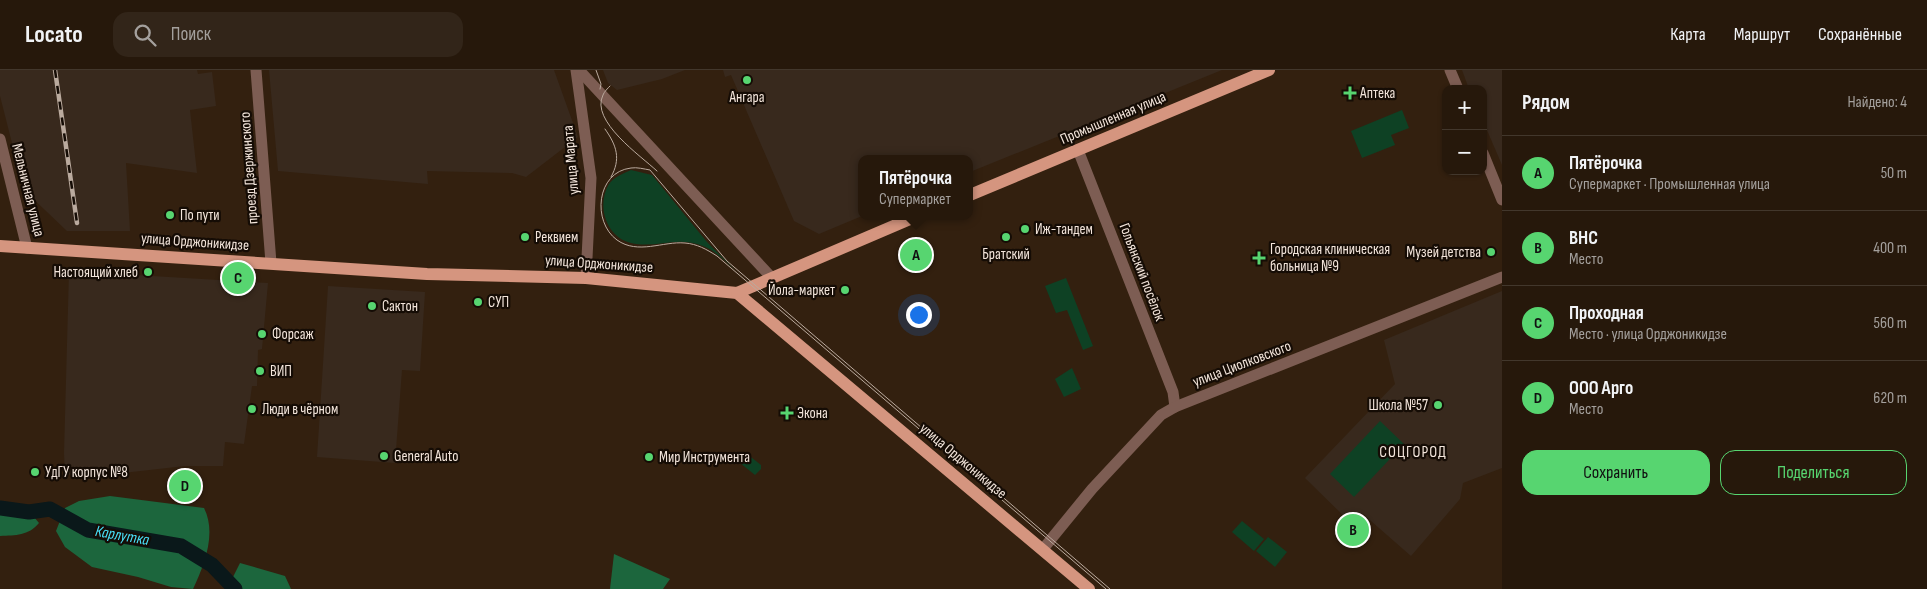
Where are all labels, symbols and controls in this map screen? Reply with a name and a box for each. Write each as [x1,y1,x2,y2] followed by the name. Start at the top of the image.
[113,12,463,57] search box
[25,20,83,49] text: Locato
[131,21,159,49] icon: search
[171,23,211,46] text: Поиск
[1670,24,1706,45] text: Карта
[1734,24,1790,45] text: Маршрут
[1818,24,1902,45] text: Сохранённые
[741,74,753,86] marker: Ангара
[1359,84,1396,103] place label: Аптека
[1442,85,1487,175] map controls
[1442,85,1487,130] button: +
[1057,87,1169,149] street label: Промышленная улица
[1344,87,1356,99] marker: Аптека
[728,88,765,107] place label: Ангара
[1522,90,1570,115] text: Рядом
[1847,93,1907,112] text: Найдено: 4
[236,111,262,225] street label: проезд Дзержинского
[558,124,584,196] street label: улица Марата
[1442,130,1487,175] button: −
[7,141,49,239] street label: Мельничная улица
[1569,152,1642,175] text: Пятёрочка
[858,155,973,220] popup
[1534,164,1542,183] text: A
[1881,164,1907,183] text: 50 m
[879,167,952,190] text: Пятёрочка
[1569,175,1770,194] text: Супермаркет · Промышленная улица
[879,190,951,209] text: Супермаркет
[180,206,220,225] place label: По пути
[164,209,176,221] marker: По пути
[1035,220,1093,239] place label: Иж-тандем
[1115,220,1169,324] street label: Гольянский посёлок
[1019,223,1031,235] marker: Иж-тандем
[1569,227,1598,250] text: ВНС
[535,228,578,247] place label: Реквием
[140,229,250,255] street label: улица Орджоникидзе
[519,231,531,243] marker: Реквием
[1000,231,1012,243] marker: Братский
[900,236,932,274] pin: A
[1534,239,1542,258] text: B
[1873,239,1907,258] text: 400 m
[1270,240,1390,276] place label: Городская клиническая больница №9
[1406,243,1481,262] place label: Музей детства
[982,245,1030,264] place label: Братский
[1485,246,1497,258] marker: Музей детства
[1569,250,1603,269] text: Место
[544,251,654,277] street label: улица Орджоникидзе
[1252,251,1266,265] marker: Городская клиническая больница №9
[222,259,254,297] pin: C
[53,263,138,282] place label: Настоящий хлеб
[142,266,154,278] marker: Настоящий хлеб
[768,281,835,300] place label: Йола-маркет
[839,284,851,296] marker: Йола-маркет
[488,293,509,312] place label: СУП
[472,296,484,308] marker: СУП
[382,297,418,316] place label: Сактон
[366,300,378,312] marker: Сактон
[906,302,932,328] your location
[1569,302,1644,325] text: Проходная
[1534,314,1542,333] text: C
[1874,314,1907,333] text: 560 m
[272,325,314,344] place label: Форсаж
[1569,325,1727,344] text: Место · улица Орджоникидзе
[256,328,268,340] marker: Форсаж
[1190,336,1294,392] street label: улица Циолковского
[270,362,292,381] place label: ВИП
[254,365,266,377] marker: ВИП
[1569,377,1633,400] text: ООО Арго
[1534,389,1542,408] text: D
[1873,389,1907,408] text: 620 m
[1369,396,1428,415] place label: Школа №57
[1432,399,1444,411] marker: Школа №57
[262,400,338,419] place label: Люди в чёрном
[1569,400,1603,419] text: Место
[246,403,258,415] marker: Люди в чёрном
[797,404,828,423] place label: Экона
[781,407,793,419] marker: Экона
[915,419,1011,503] street label: улица Орджоникидзе
[1379,443,1447,462] district label: СОЦГОРОД
[394,447,458,466] place label: General Auto
[659,448,750,467] place label: Мир Инструмента
[378,450,390,462] marker: General Auto
[1522,450,1710,495] button: Сохранить
[1720,450,1907,495] button: Поделиться
[643,451,655,463] marker: Мир Инструмента
[45,463,128,482] place label: УдГУ корпус №8
[29,466,41,478] marker: УдГУ корпус №8
[169,467,201,505] pin: D
[1337,511,1369,549] pin: B
[94,522,151,550] water label: Карлутка

